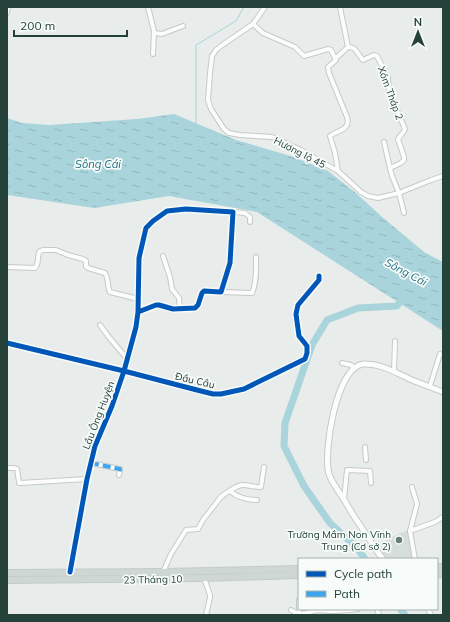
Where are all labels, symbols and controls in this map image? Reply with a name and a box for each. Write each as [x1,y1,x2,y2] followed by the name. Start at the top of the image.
[14,12,127,38] scale bar
[398,12,438,52] north arrow
[414,15,422,29] text: N
[20,18,55,33] text: 200 m
[375,65,406,122] street label: Xóm Tháp 2
[272,134,328,171] street label: Hương lộ 45
[75,157,121,171] water label: Sông Cái
[382,255,430,289] water label: Sông Cái
[174,370,216,391] street label: Đầu Cầu
[79,379,117,451] street label: Lầu Ông Huyện
[287,528,391,553] place label: Trường Mầm Non Vĩnh Trung (Cơ sở 2)
[394,535,404,545] marker: Trường Mầm Non Vĩnh Trung (Cơ sở 2)
[298,558,438,610] legend
[334,566,392,581] text: Cycle path
[123,572,183,587] street label: 23 Tháng 10
[334,586,360,601] text: Path

